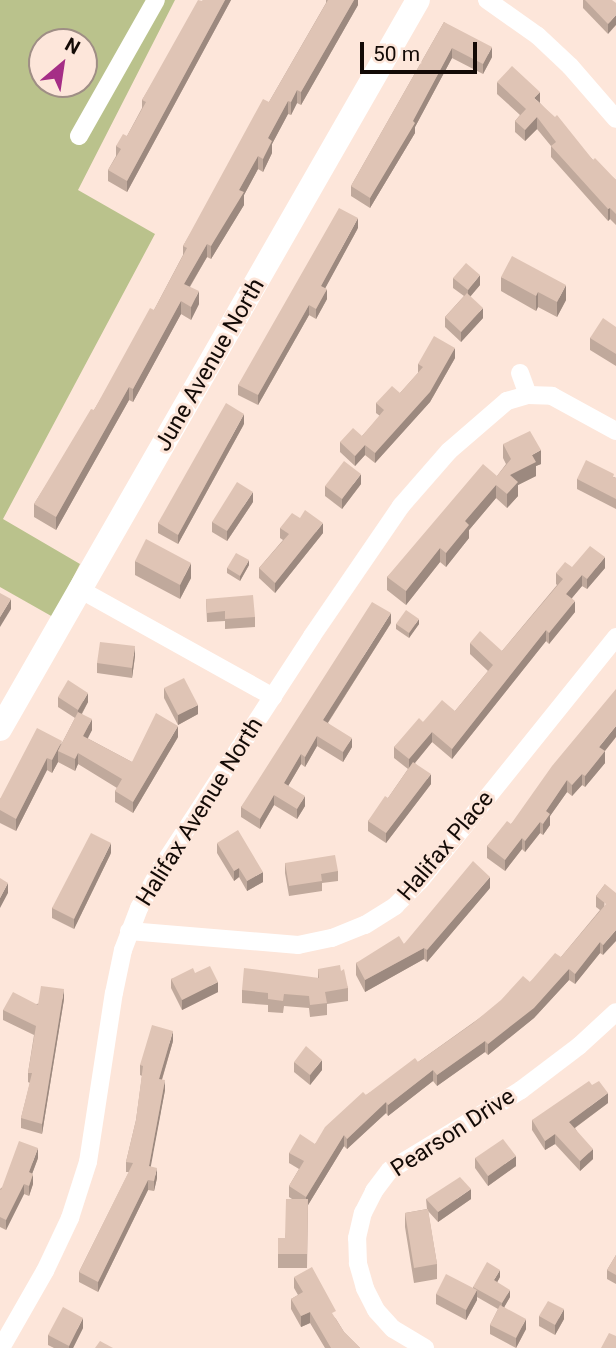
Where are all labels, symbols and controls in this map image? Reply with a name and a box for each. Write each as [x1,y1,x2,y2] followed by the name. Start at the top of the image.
[28,28,98,98] north arrow
[364,28,481,72] scale bar
[61,33,84,59] text: N
[373,42,420,66] text: 50 m
[149,274,271,456] street label: June Avenue North
[131,713,269,911] street label: Halifax Avenue North
[392,786,500,906] street label: Halifax Place
[386,1083,520,1183] street label: Pearson Drive

